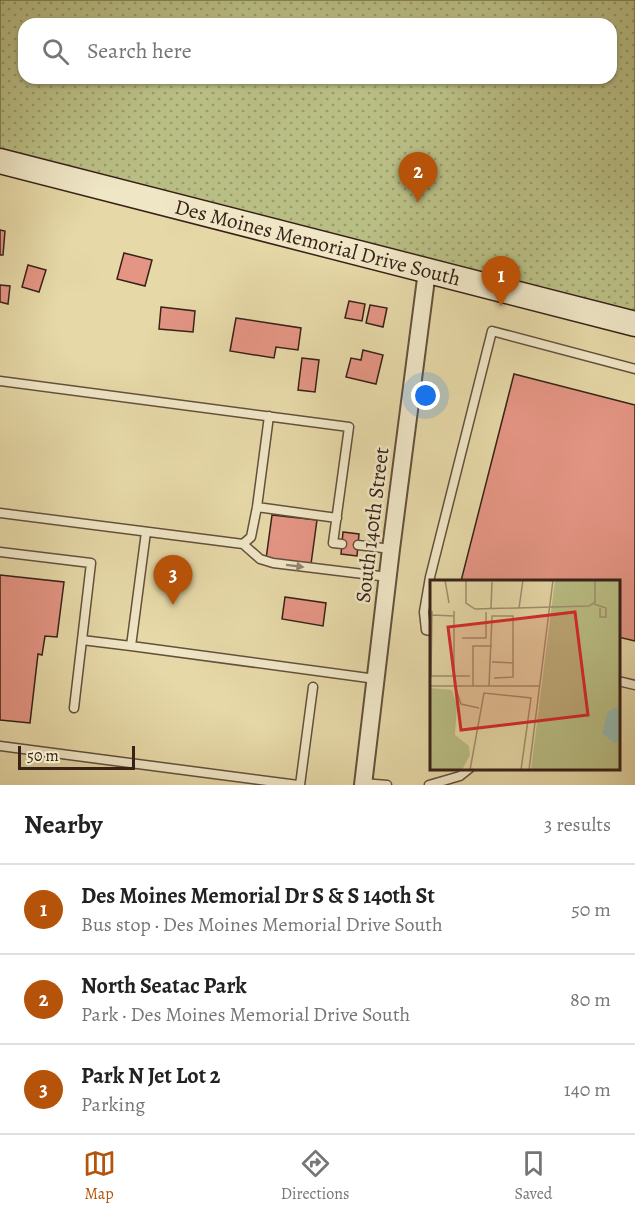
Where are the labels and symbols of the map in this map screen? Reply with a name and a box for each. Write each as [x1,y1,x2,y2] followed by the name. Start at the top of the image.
[398,152,438,202] pin: 2
[172,192,464,293] street label: Des Moines Memorial Drive South
[482,256,520,306] pin: 1
[411,381,440,410] your location
[349,445,395,604] street label: South 140th Street
[154,556,192,605] pin: 3
[285,561,304,571] one-way arrow
[430,580,620,770] inset map
[18,743,135,770] scale bar

